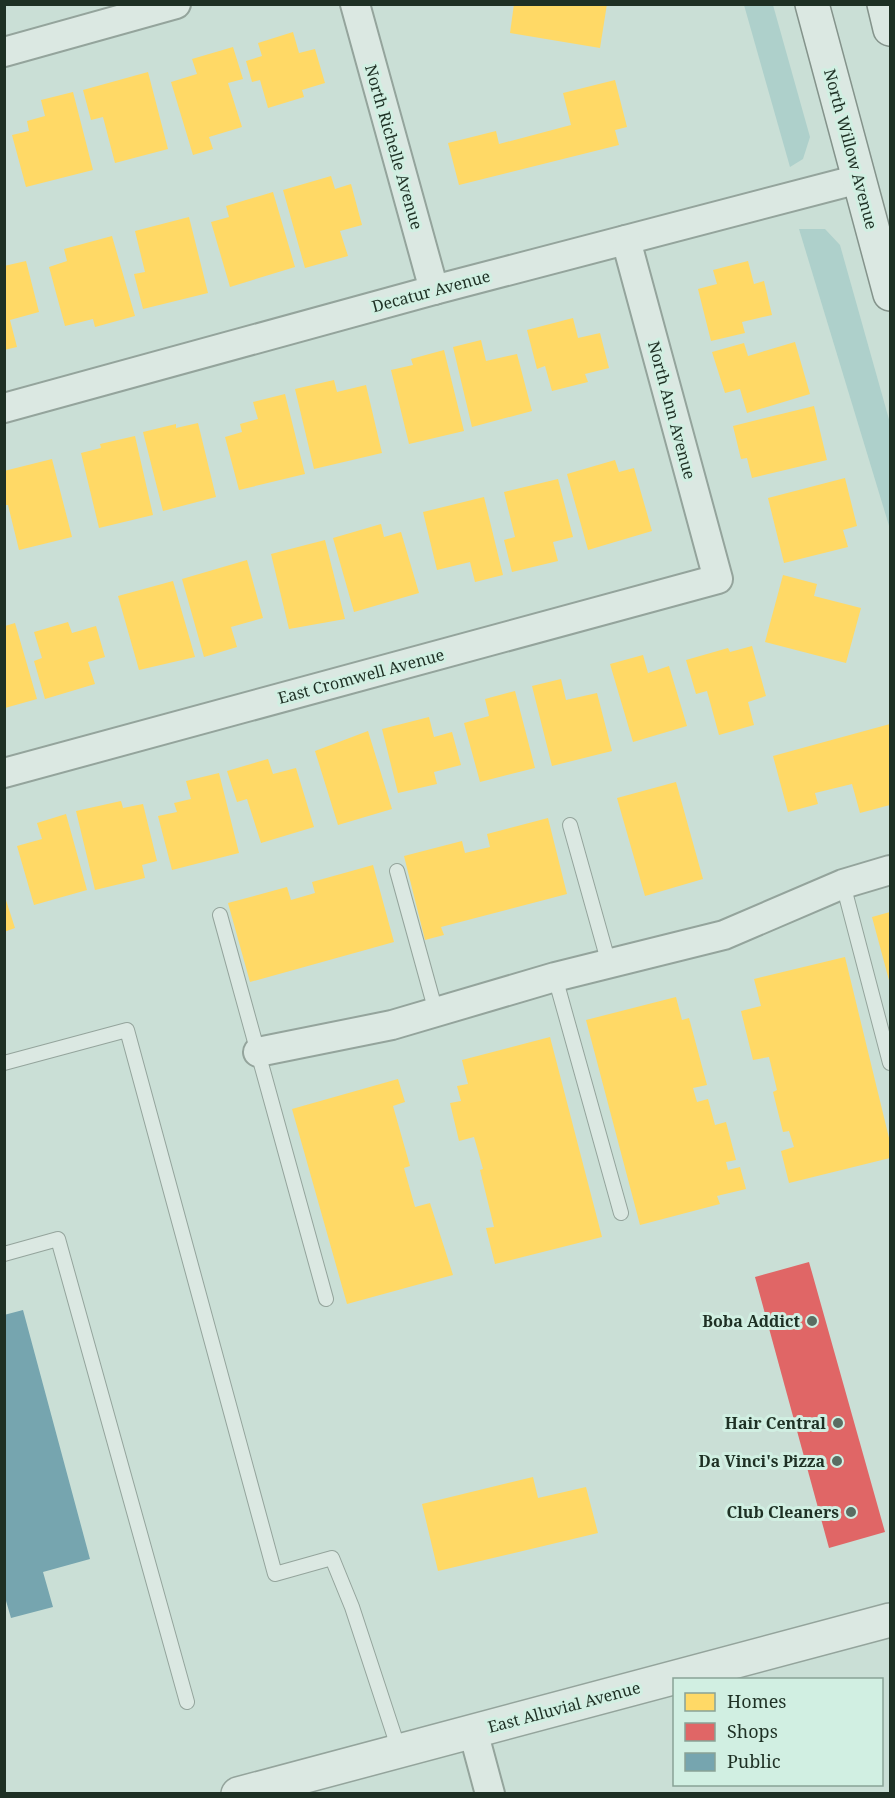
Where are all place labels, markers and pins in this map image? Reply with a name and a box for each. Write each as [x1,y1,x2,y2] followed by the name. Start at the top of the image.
[702,1310,801,1332] place label: Boba Addict
[805,1314,819,1328] marker: Boba Addict
[725,1412,826,1434] place label: Hair Central
[831,1416,845,1430] marker: Hair Central
[699,1450,825,1472] place label: Da Vinci's Pizza
[830,1454,844,1468] marker: Da Vinci's Pizza
[726,1501,839,1523] place label: Club Cleaners
[844,1505,858,1519] marker: Club Cleaners

